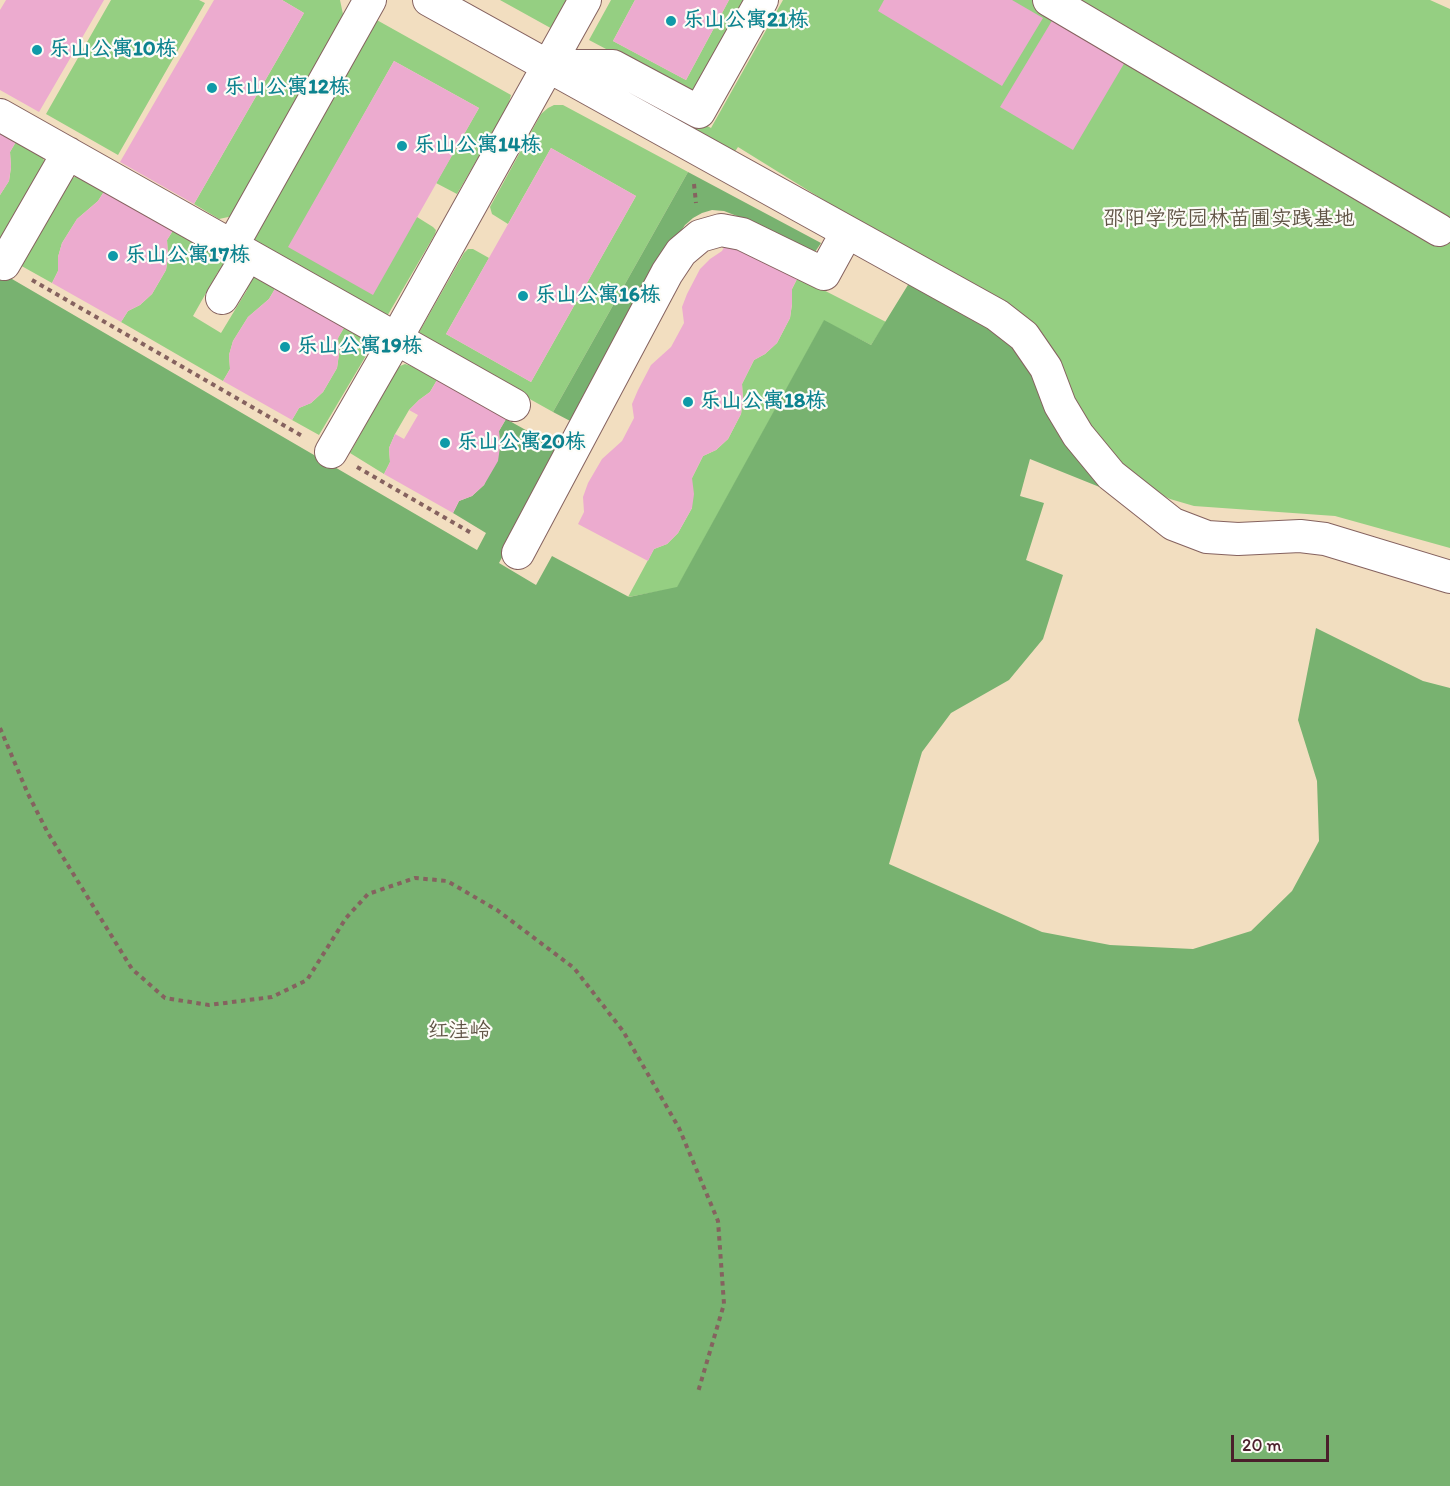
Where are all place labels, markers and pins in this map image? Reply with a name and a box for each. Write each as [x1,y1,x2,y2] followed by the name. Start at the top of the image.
[683,8,809,34] place label: 乐山公寓21栋
[664,14,678,28] marker: 乐山公寓21栋
[49,37,177,63] place label: 乐山公寓10栋
[30,43,44,57] marker: 乐山公寓10栋
[224,75,350,101] place label: 乐山公寓12栋
[205,81,219,95] marker: 乐山公寓12栋
[414,133,541,159] place label: 乐山公寓14栋
[395,139,409,153] marker: 乐山公寓14栋
[125,243,250,269] place label: 乐山公寓17栋
[106,249,120,263] marker: 乐山公寓17栋
[535,283,661,309] place label: 乐山公寓16栋
[516,289,530,303] marker: 乐山公寓16栋
[297,334,423,360] place label: 乐山公寓19栋
[278,340,292,354] marker: 乐山公寓19栋
[700,389,826,415] place label: 乐山公寓18栋
[681,395,695,409] marker: 乐山公寓18栋
[457,430,586,456] place label: 乐山公寓20栋
[438,436,452,450] marker: 乐山公寓20栋

